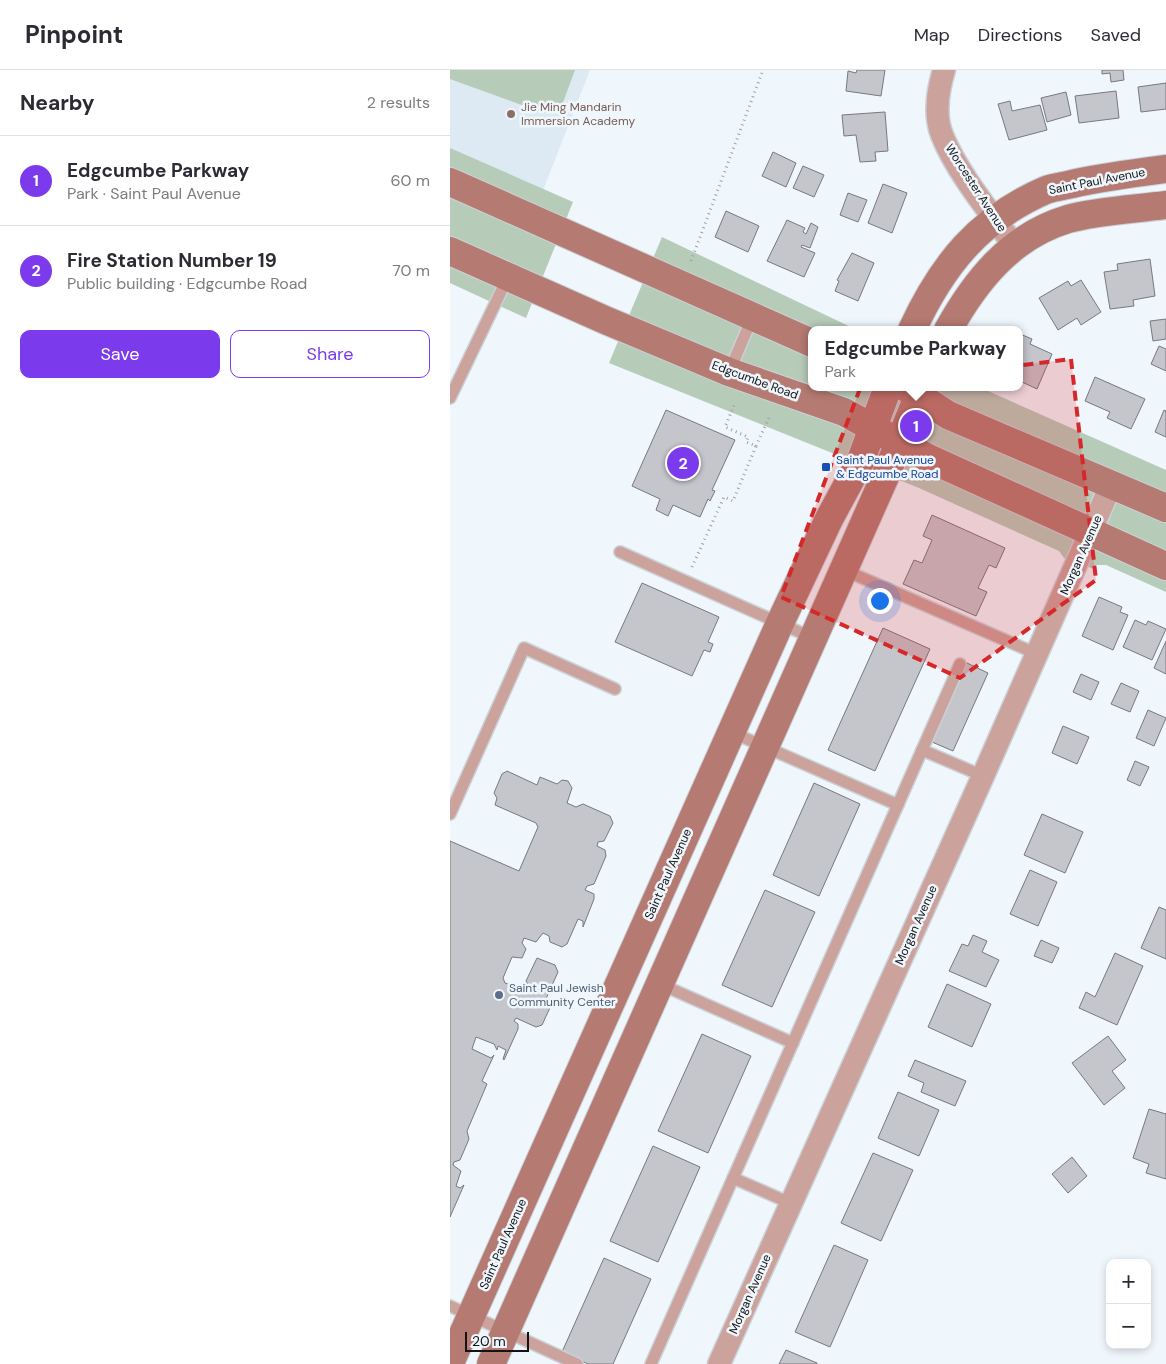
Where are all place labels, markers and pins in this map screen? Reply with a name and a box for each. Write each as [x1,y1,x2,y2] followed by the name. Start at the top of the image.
[521,99,635,129] place label: Jie Ming Mandarin Immersion Academy
[505,108,517,120] marker: Jie Ming Mandarin Immersion Academy
[900,407,932,445] pin: 1
[667,444,699,482] pin: 2
[836,452,939,482] place label: Saint Paul Avenue & Edgcumbe Road
[820,461,832,473] marker: Saint Paul Avenue & Edgcumbe Road
[509,980,616,1010] place label: Saint Paul Jewish Community Center
[493,989,505,1001] marker: Saint Paul Jewish Community Center

